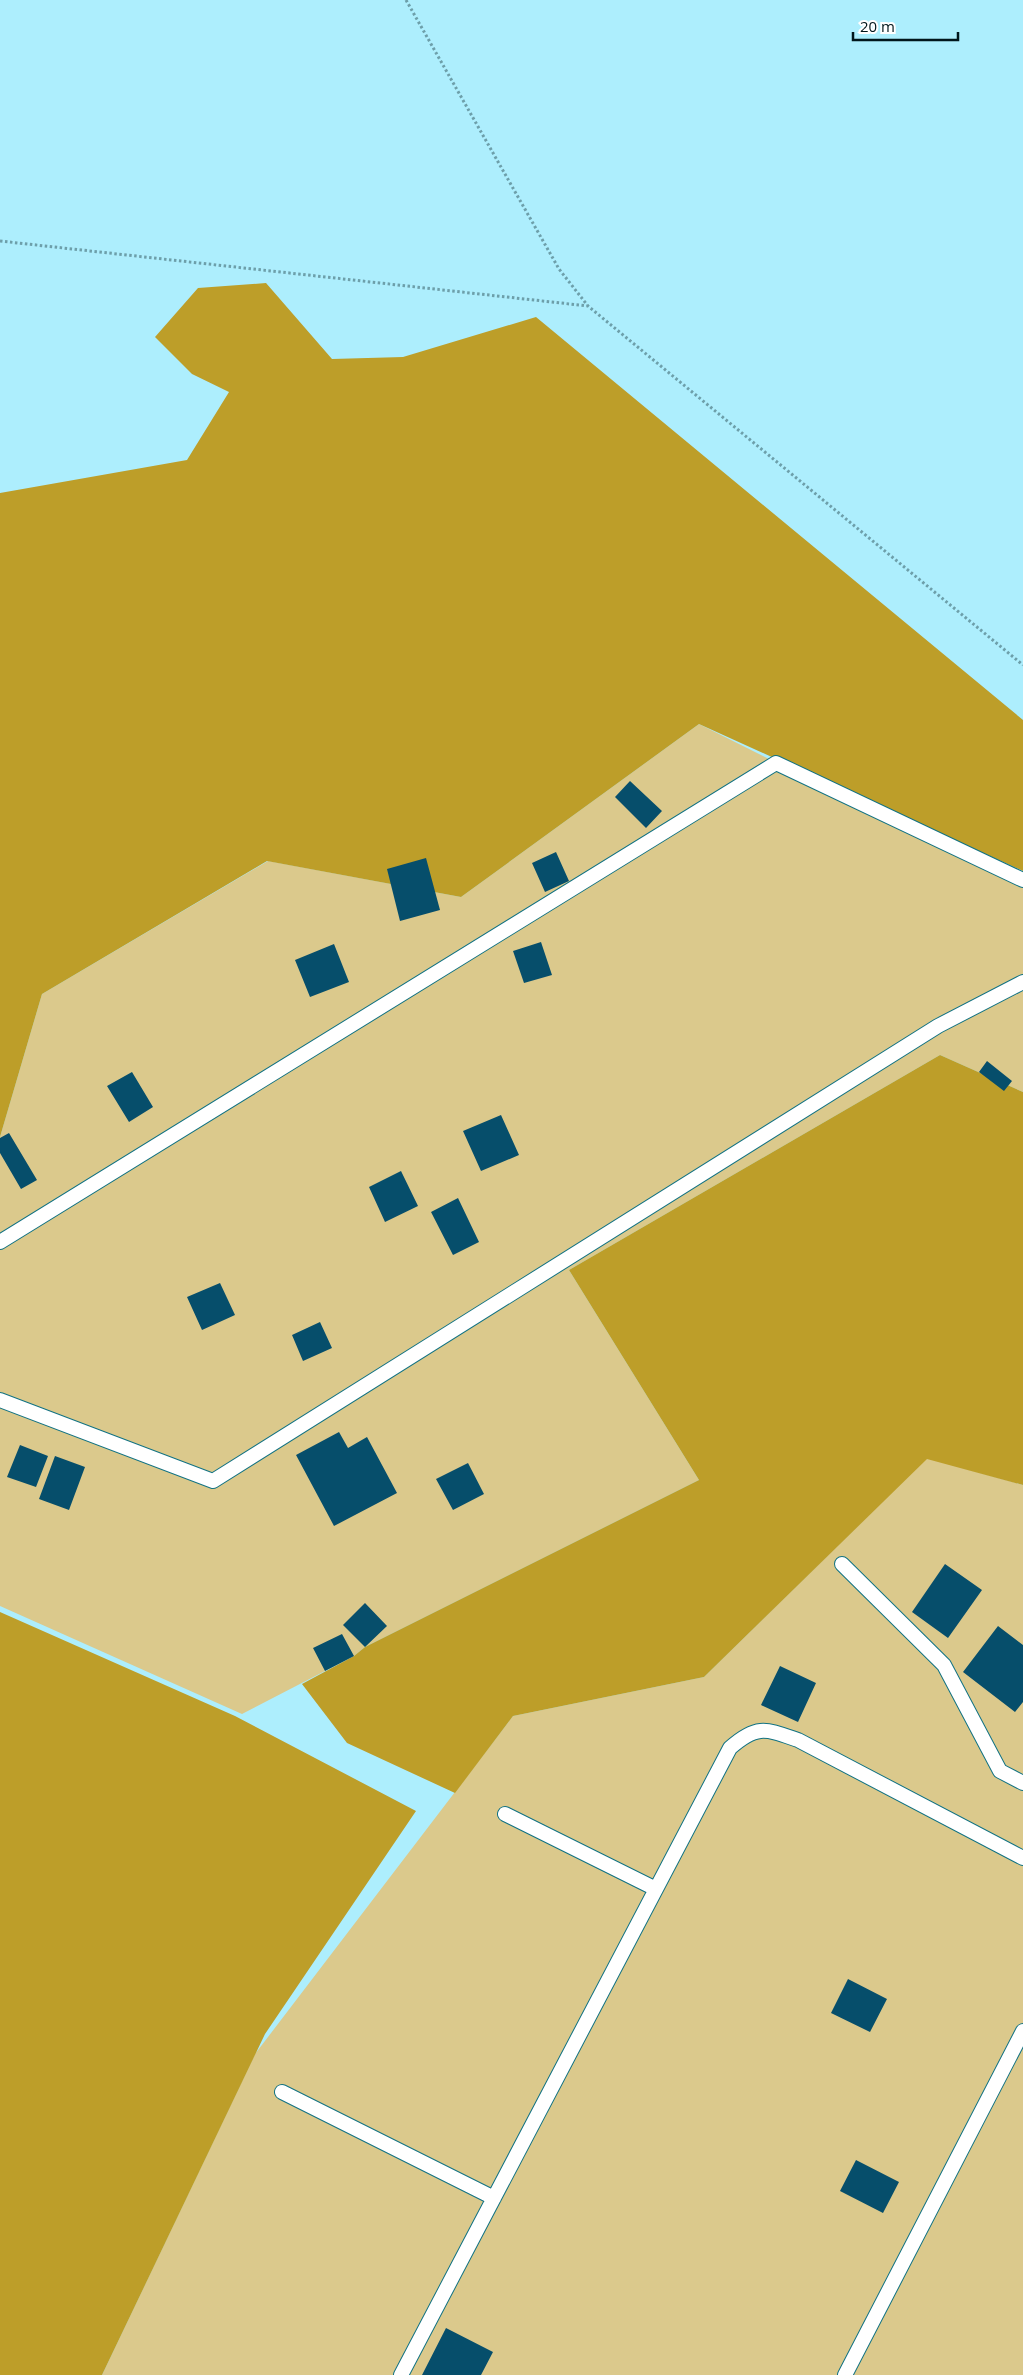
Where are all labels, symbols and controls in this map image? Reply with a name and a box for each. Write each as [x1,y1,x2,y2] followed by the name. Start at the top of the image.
[853,10,958,42] scale bar
[860,16,895,36] text: 20 m

